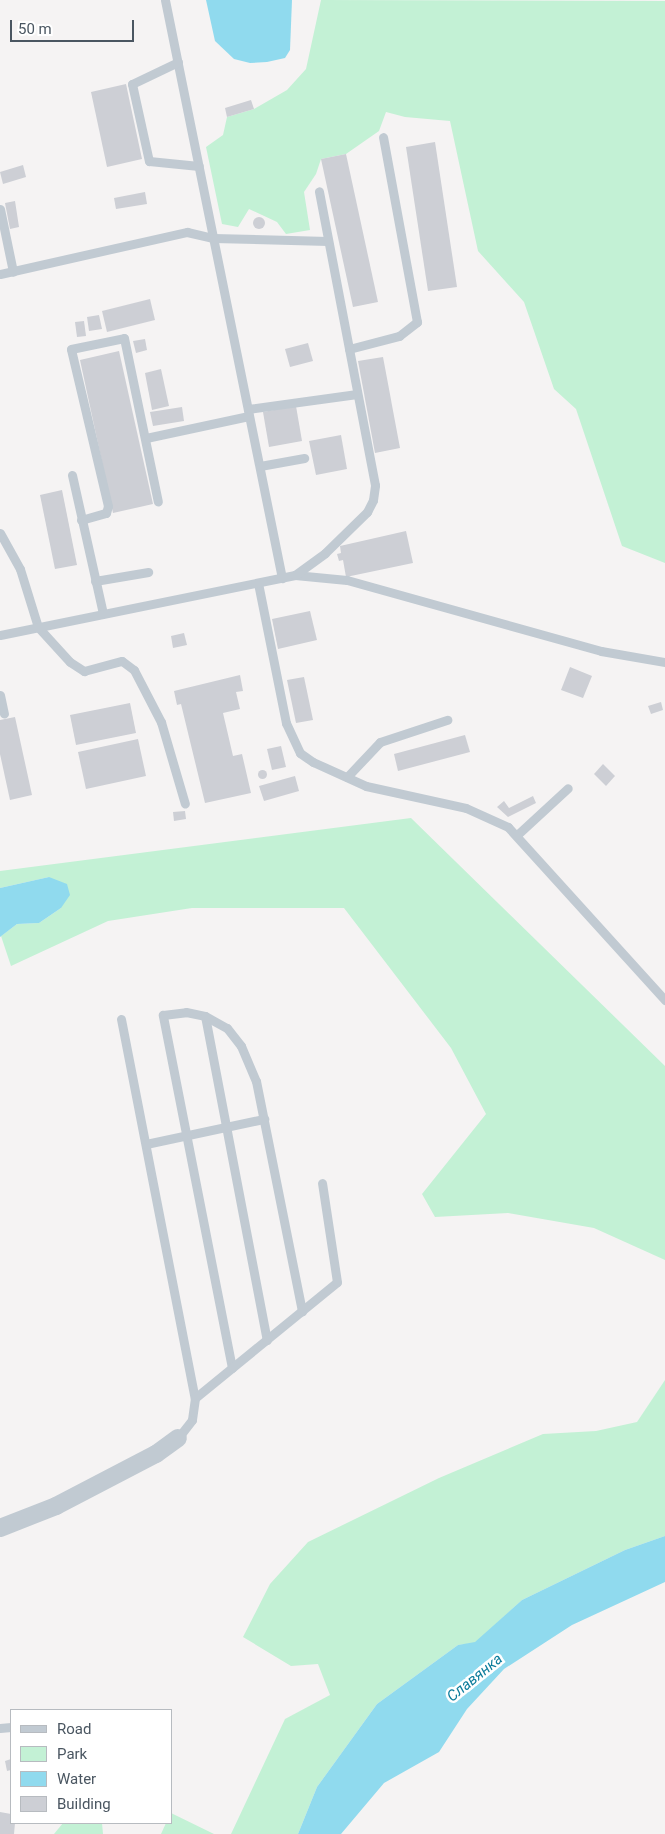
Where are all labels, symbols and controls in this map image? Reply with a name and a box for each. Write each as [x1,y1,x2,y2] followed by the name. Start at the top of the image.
[12,10,136,42] scale bar
[18,20,52,38] text: 50 m
[444,1650,506,1706] water label: Славянка
[10,1709,172,1824] legend
[57,1720,91,1738] text: Road
[57,1745,87,1763] text: Park
[57,1770,96,1788] text: Water
[57,1795,111,1813] text: Building

